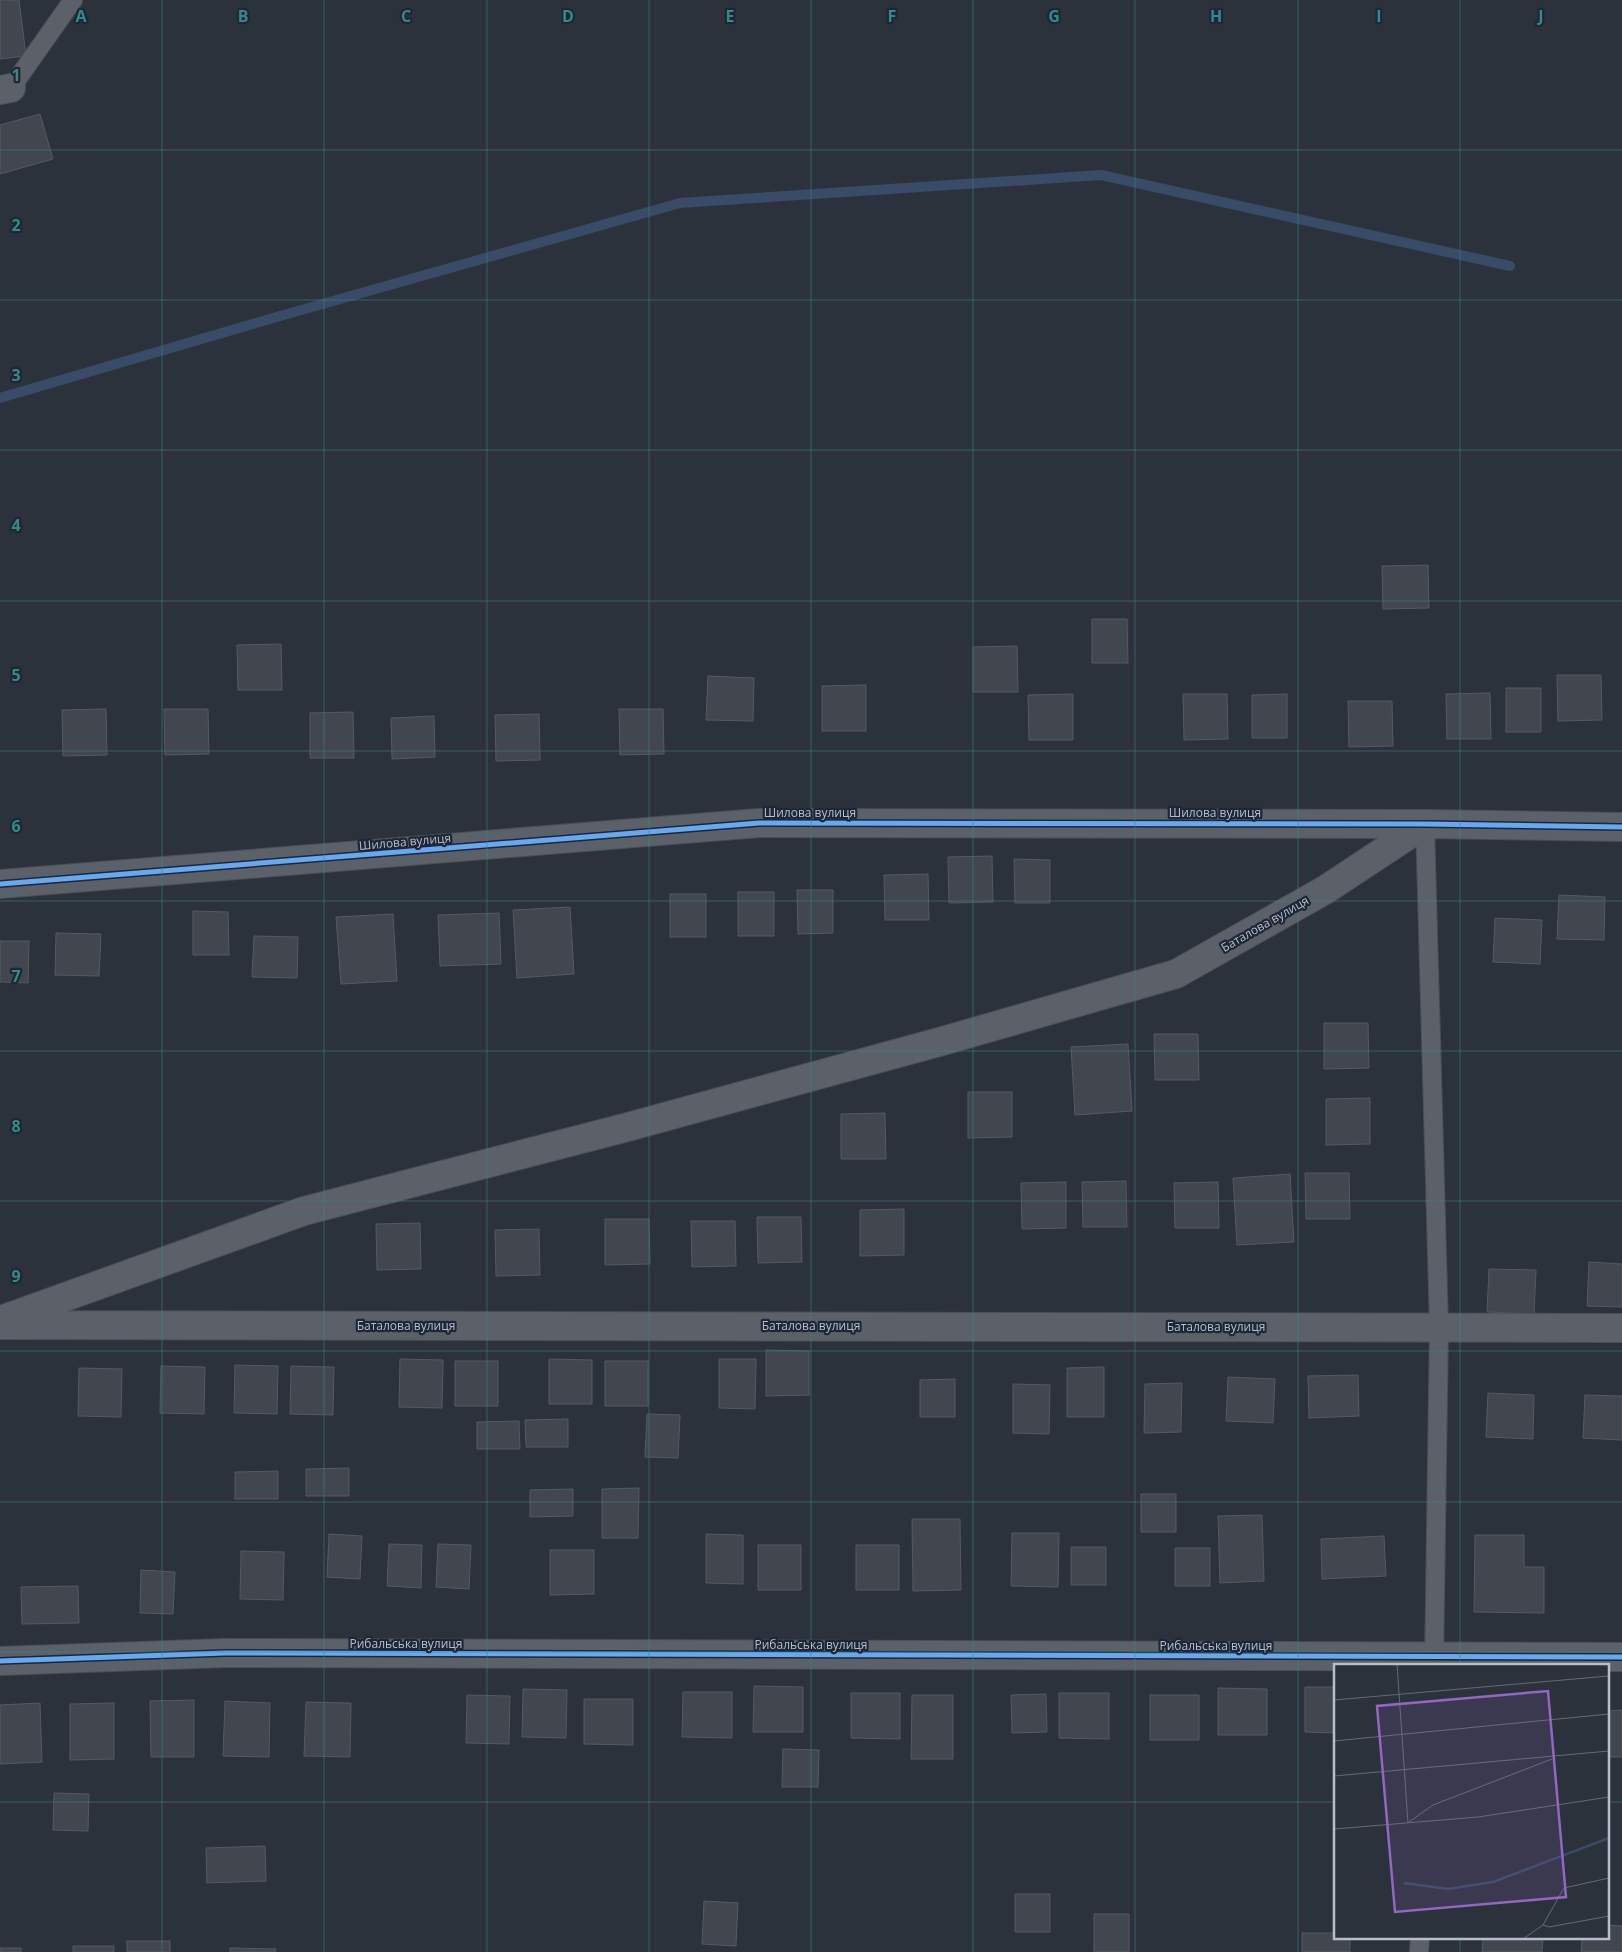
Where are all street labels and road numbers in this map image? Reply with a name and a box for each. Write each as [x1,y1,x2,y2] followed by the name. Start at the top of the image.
[764,804,856,821] street label: Шилова вулиця
[1169,804,1261,821] street label: Шилова вулиця
[358,829,452,854] street label: Шилова вулиця
[1218,892,1312,956] street label: Баталова вулиця
[357,1317,455,1334] street label: Баталова вулиця
[762,1317,860,1334] street label: Баталова вулиця
[1167,1318,1265,1335] street label: Баталова вулиця
[350,1635,462,1652] street label: Рибальська вулиця
[755,1636,867,1653] street label: Рибальська вулиця
[1160,1637,1272,1654] street label: Рибальська вулиця

